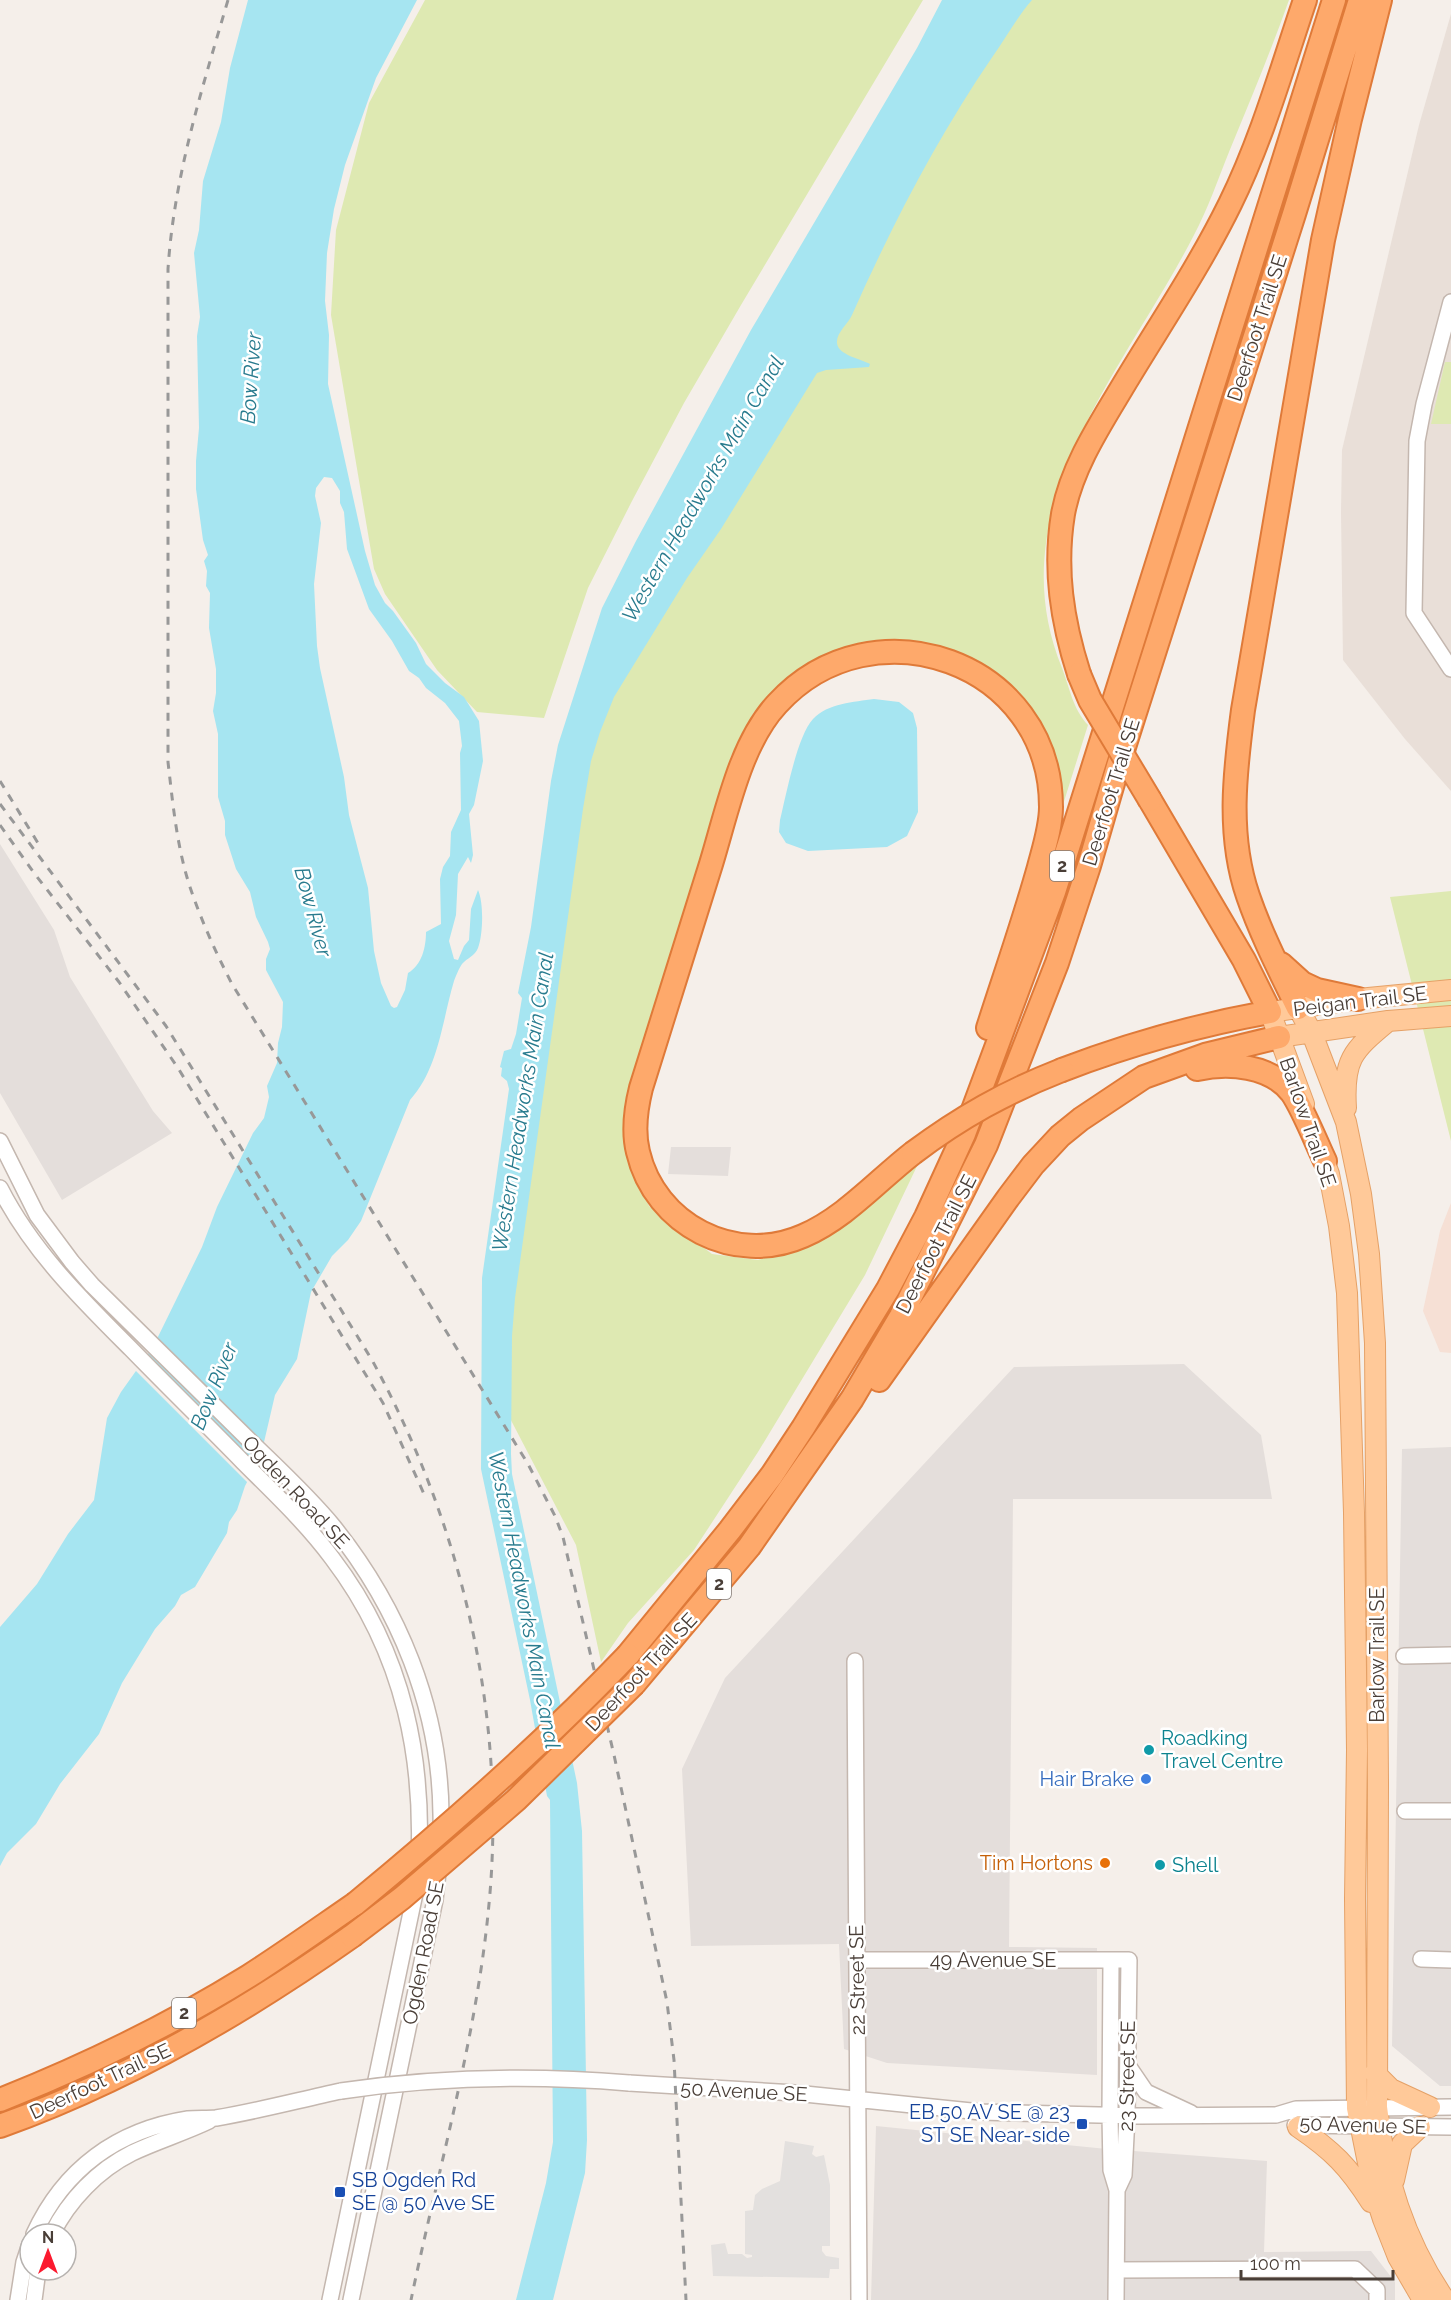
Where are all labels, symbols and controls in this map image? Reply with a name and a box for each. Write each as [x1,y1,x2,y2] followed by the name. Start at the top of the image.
[1222,252,1292,404] street label: Deerfoot Trail SE
[235,330,266,425] water label: Bow River
[616,351,789,626] water label: Western Headworks Main Canal
[1077,715,1145,869] street label: Deerfoot Trail SE
[1050,851,1074,881] road number: 2
[290,864,338,960] water label: Bow River
[486,951,559,1253] water label: Western Headworks Main Canal
[1292,981,1428,1021] street label: Peigan Trail SE
[1275,1054,1341,1190] street label: Barlow Trail SE
[891,1170,981,1318] street label: Deerfoot Trail SE
[185,1338,243,1433] water label: Bow River
[238,1431,354,1553] street label: Ogden Road SE
[483,1449,566,1751] water label: Western Headworks Main Canal
[707,1569,731,1599] road number: 2
[1365,1587,1389,1723] street label: Barlow Trail SE
[580,1608,702,1736] street label: Deerfoot Trail SE
[1161,1726,1283,1773] place label: Roadking Travel Centre
[1142,1743,1156,1757] marker: Roadking Travel Centre
[1039,1767,1134,1791] place label: Hair Brake
[1139,1772,1153,1786] marker: Hair Brake
[980,1851,1093,1875] place label: Tim Hortons
[1172,1853,1219,1877] place label: Shell
[1098,1856,1112,1870] marker: Tim Hortons
[1153,1858,1167,1872] marker: Shell
[397,1879,449,2027] street label: Ogden Road SE
[844,1924,870,2036] street label: 22 Street SE
[930,1948,1056,1972] street label: 49 Avenue SE
[172,1998,196,2028] road number: 2
[1114,2020,1140,2132] street label: 23 Street SE
[26,2038,174,2124] street label: Deerfoot Trail SE
[680,2076,808,2106] street label: 50 Avenue SE
[909,2100,1070,2147] place label: EB 50 AV SE @ 23 ST SE Near-side
[1299,2111,1427,2139] street label: 50 Avenue SE
[1075,2117,1089,2131] marker: EB 50 AV SE @ 23 ST SE Near-side
[352,2168,495,2215] place label: SB Ogden Rd SE @ 50 Ave SE
[333,2185,347,2199] marker: SB Ogden Rd SE @ 50 Ave SE
[18,2222,78,2282] north arrow
[42,2228,54,2247] text: N
[1241,2243,1392,2281] scale bar
[1250,2253,1301,2274] text: 100 m

